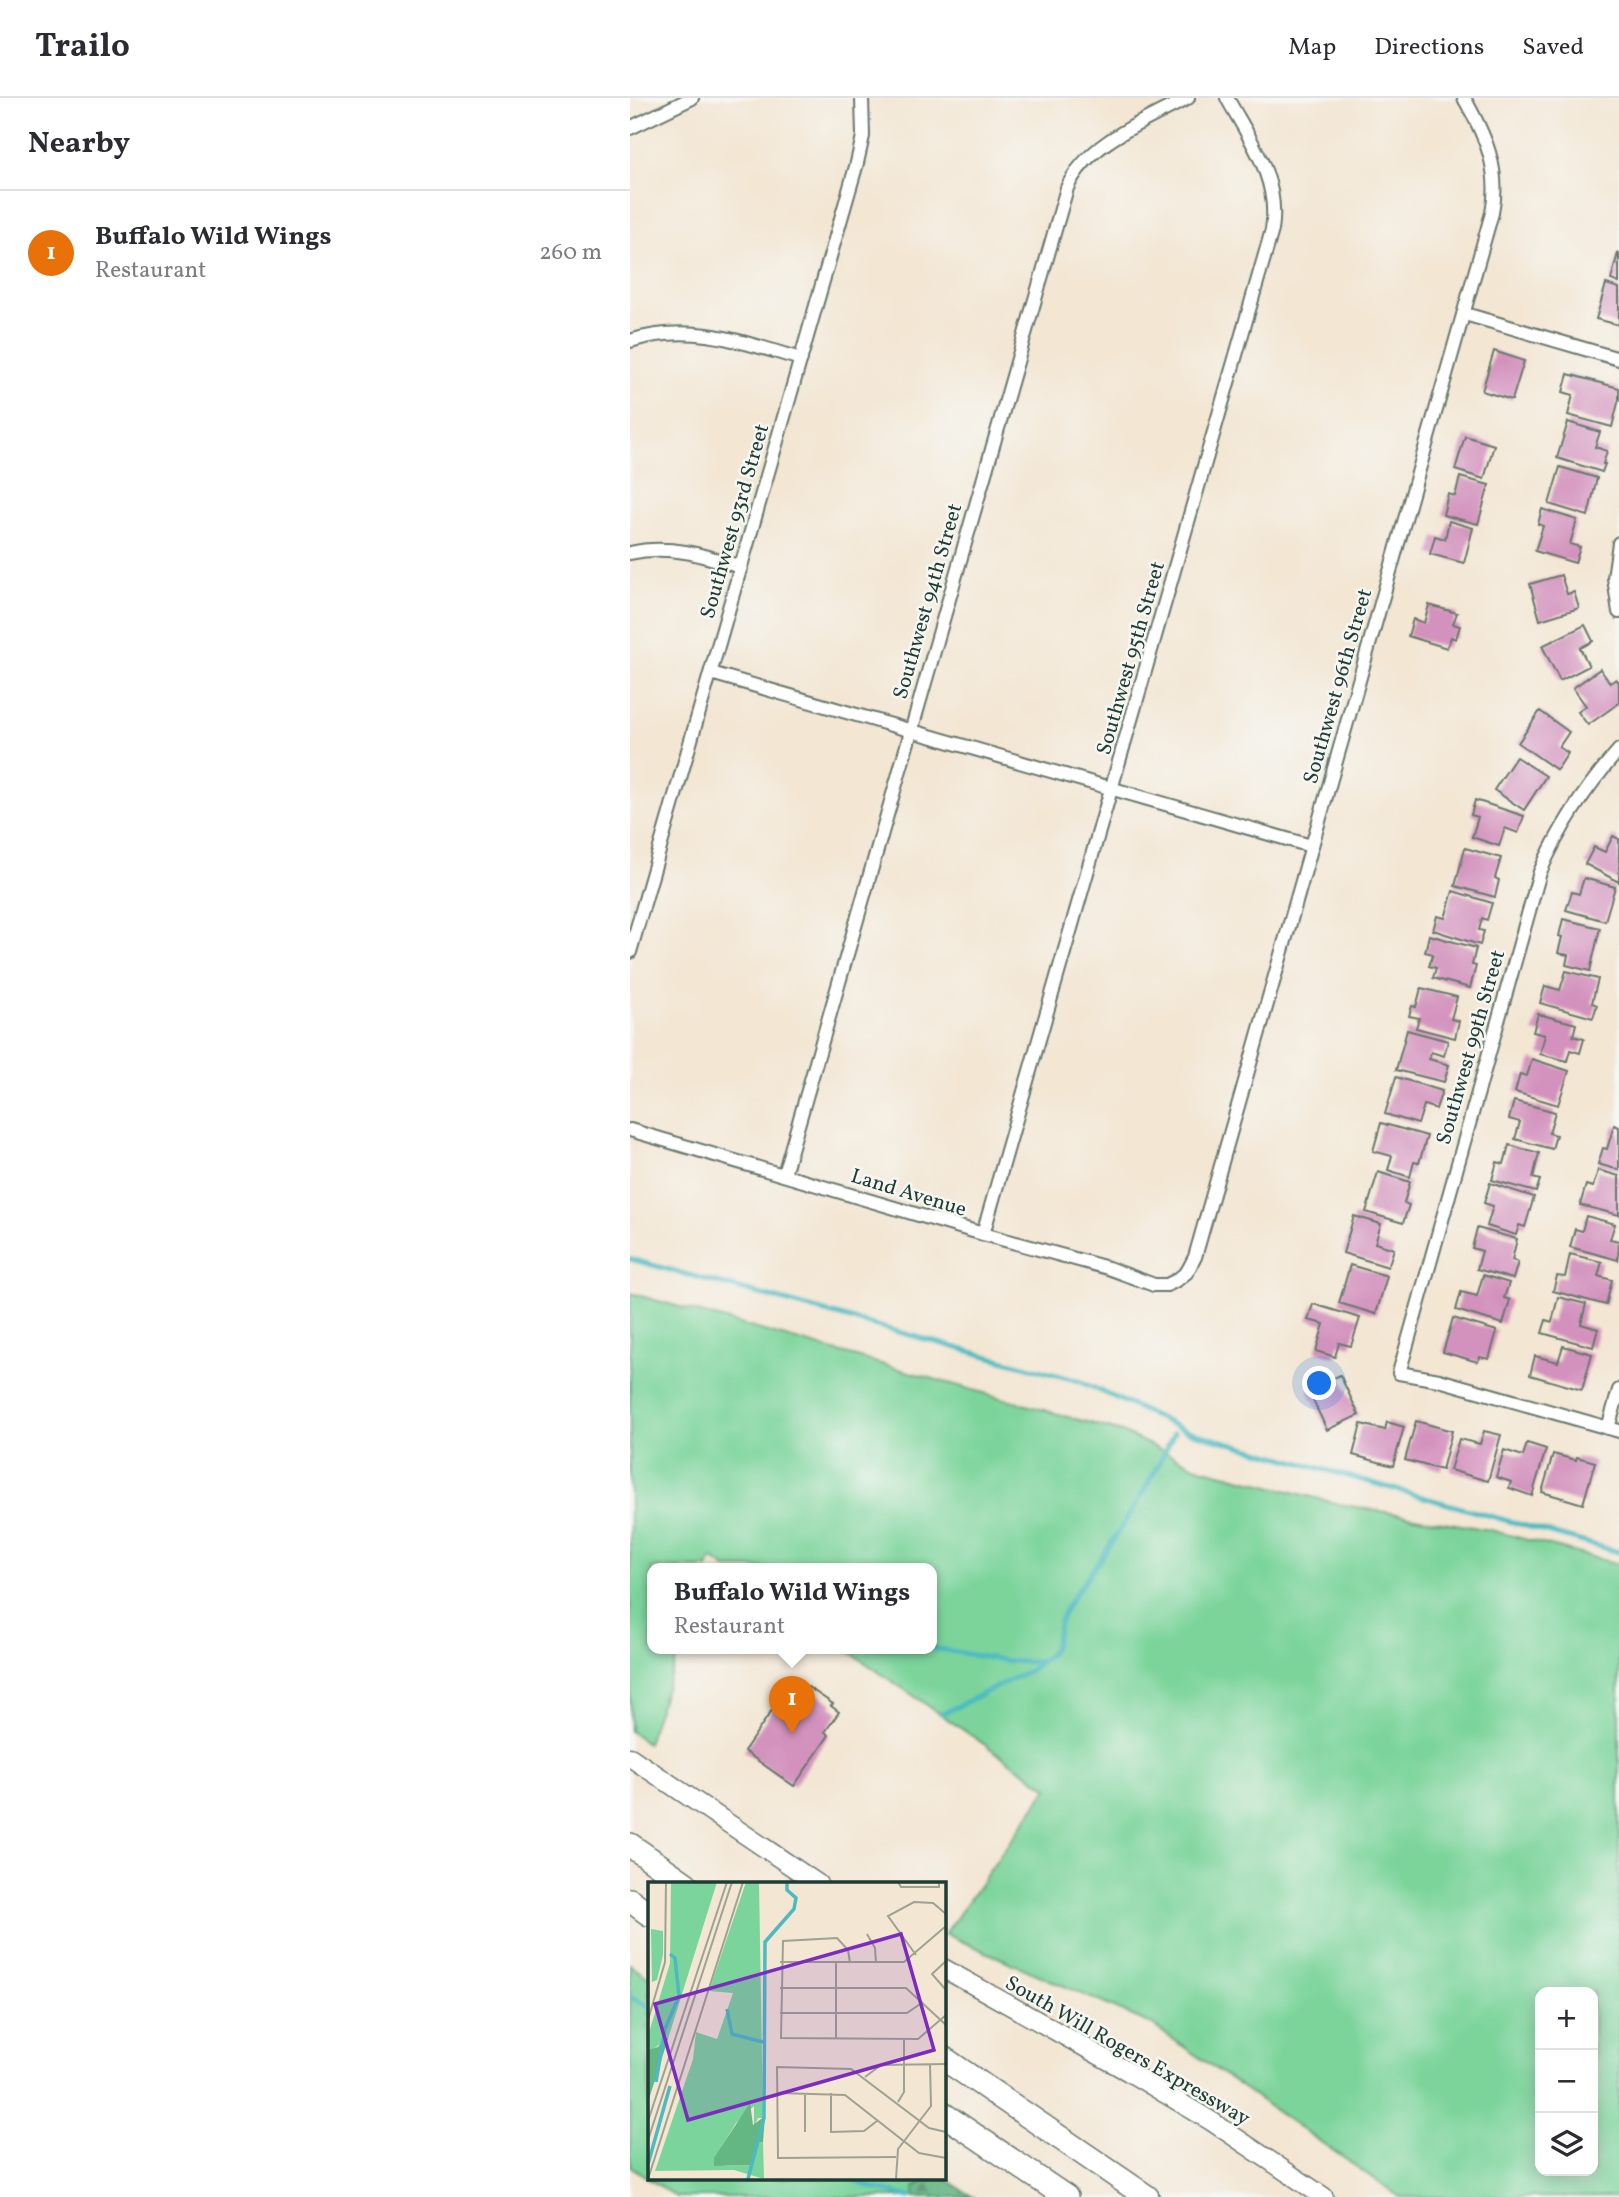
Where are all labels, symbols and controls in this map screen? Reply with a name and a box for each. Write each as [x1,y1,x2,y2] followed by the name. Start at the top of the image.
[35,25,130,71] text: Trailo
[1288,31,1336,65] text: Map
[1374,31,1484,65] text: Directions
[1522,31,1584,65] text: Saved
[28,123,130,165] text: Nearby
[95,219,332,255] text: Buffalo Wild Wings
[46,237,56,269] text: 1
[539,237,602,269] text: 260 m
[95,255,206,287] text: Restaurant
[694,421,777,622] street label: Southwest 93rd Street
[887,500,970,703] street label: Southwest 94th Street
[1090,558,1173,759] street label: Southwest 95th Street
[1297,585,1380,787] street label: Southwest 96th Street
[1430,947,1513,1148] street label: Southwest 99th Street
[847,1162,970,1225] street label: Land Avenue
[1302,1366,1336,1400] your location
[647,1563,937,1654] popup
[674,1575,910,1611] text: Buffalo Wild Wings
[674,1611,785,1643] text: Restaurant
[769,1676,815,1734] pin: 1
[648,1882,945,2180] inset map
[999,1969,1256,2134] street label: South Will Rogers Expressway
[1535,1987,1598,2176] map controls
[1535,1987,1598,2050] button: +
[1535,2050,1598,2113] button: −
[1535,2113,1598,2176] button: layers

